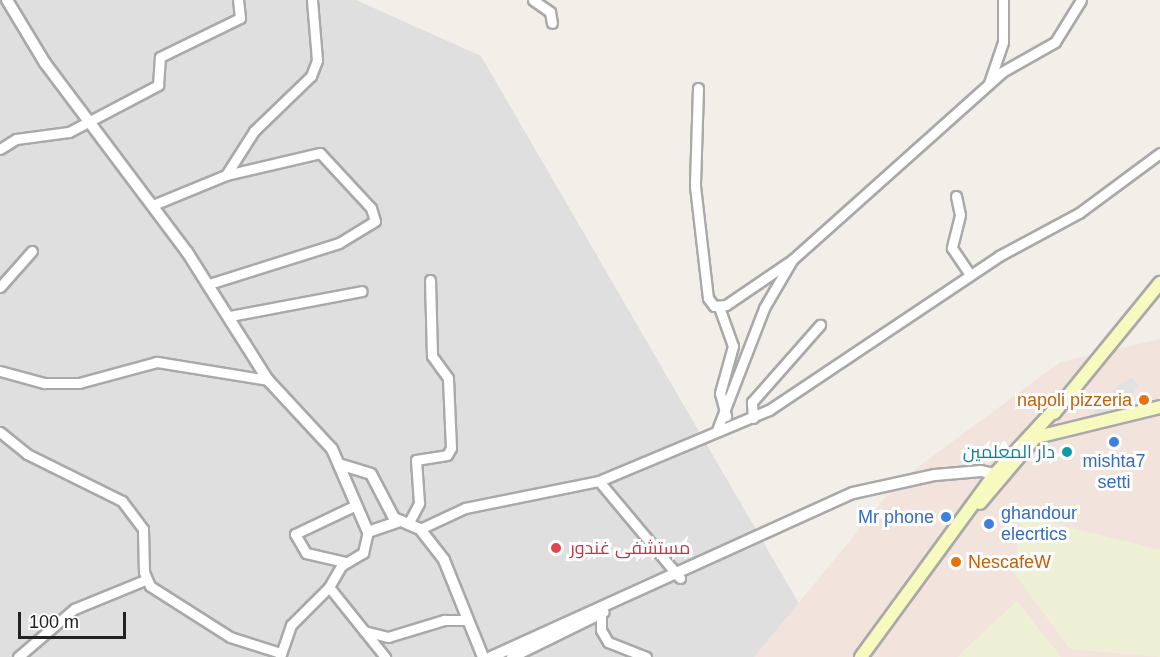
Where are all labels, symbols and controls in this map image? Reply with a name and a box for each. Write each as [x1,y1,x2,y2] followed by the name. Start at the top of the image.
[1017,389,1132,411] place label: napoli pizzeria
[1137,393,1151,407] marker: napoli pizzeria
[1107,435,1121,449] marker: mishta7 setti
[963,441,1055,463] place label: دار المعلمين
[1060,445,1074,459] marker: دار المعلمين
[1082,451,1146,494] place label: mishta7 setti
[1001,503,1077,546] place label: ghandour elecrtics
[858,506,934,528] place label: Mr phone
[939,510,953,524] marker: Mr phone
[982,517,996,531] marker: ghandour elecrtics
[570,537,690,559] place label: مستشفى غندور
[547,539,565,557] marker: مستشفى غندور
[968,551,1051,573] place label: NescafeW
[949,555,963,569] marker: NescafeW
[21,600,129,638] scale bar
[29,612,79,632] text: 100 m

